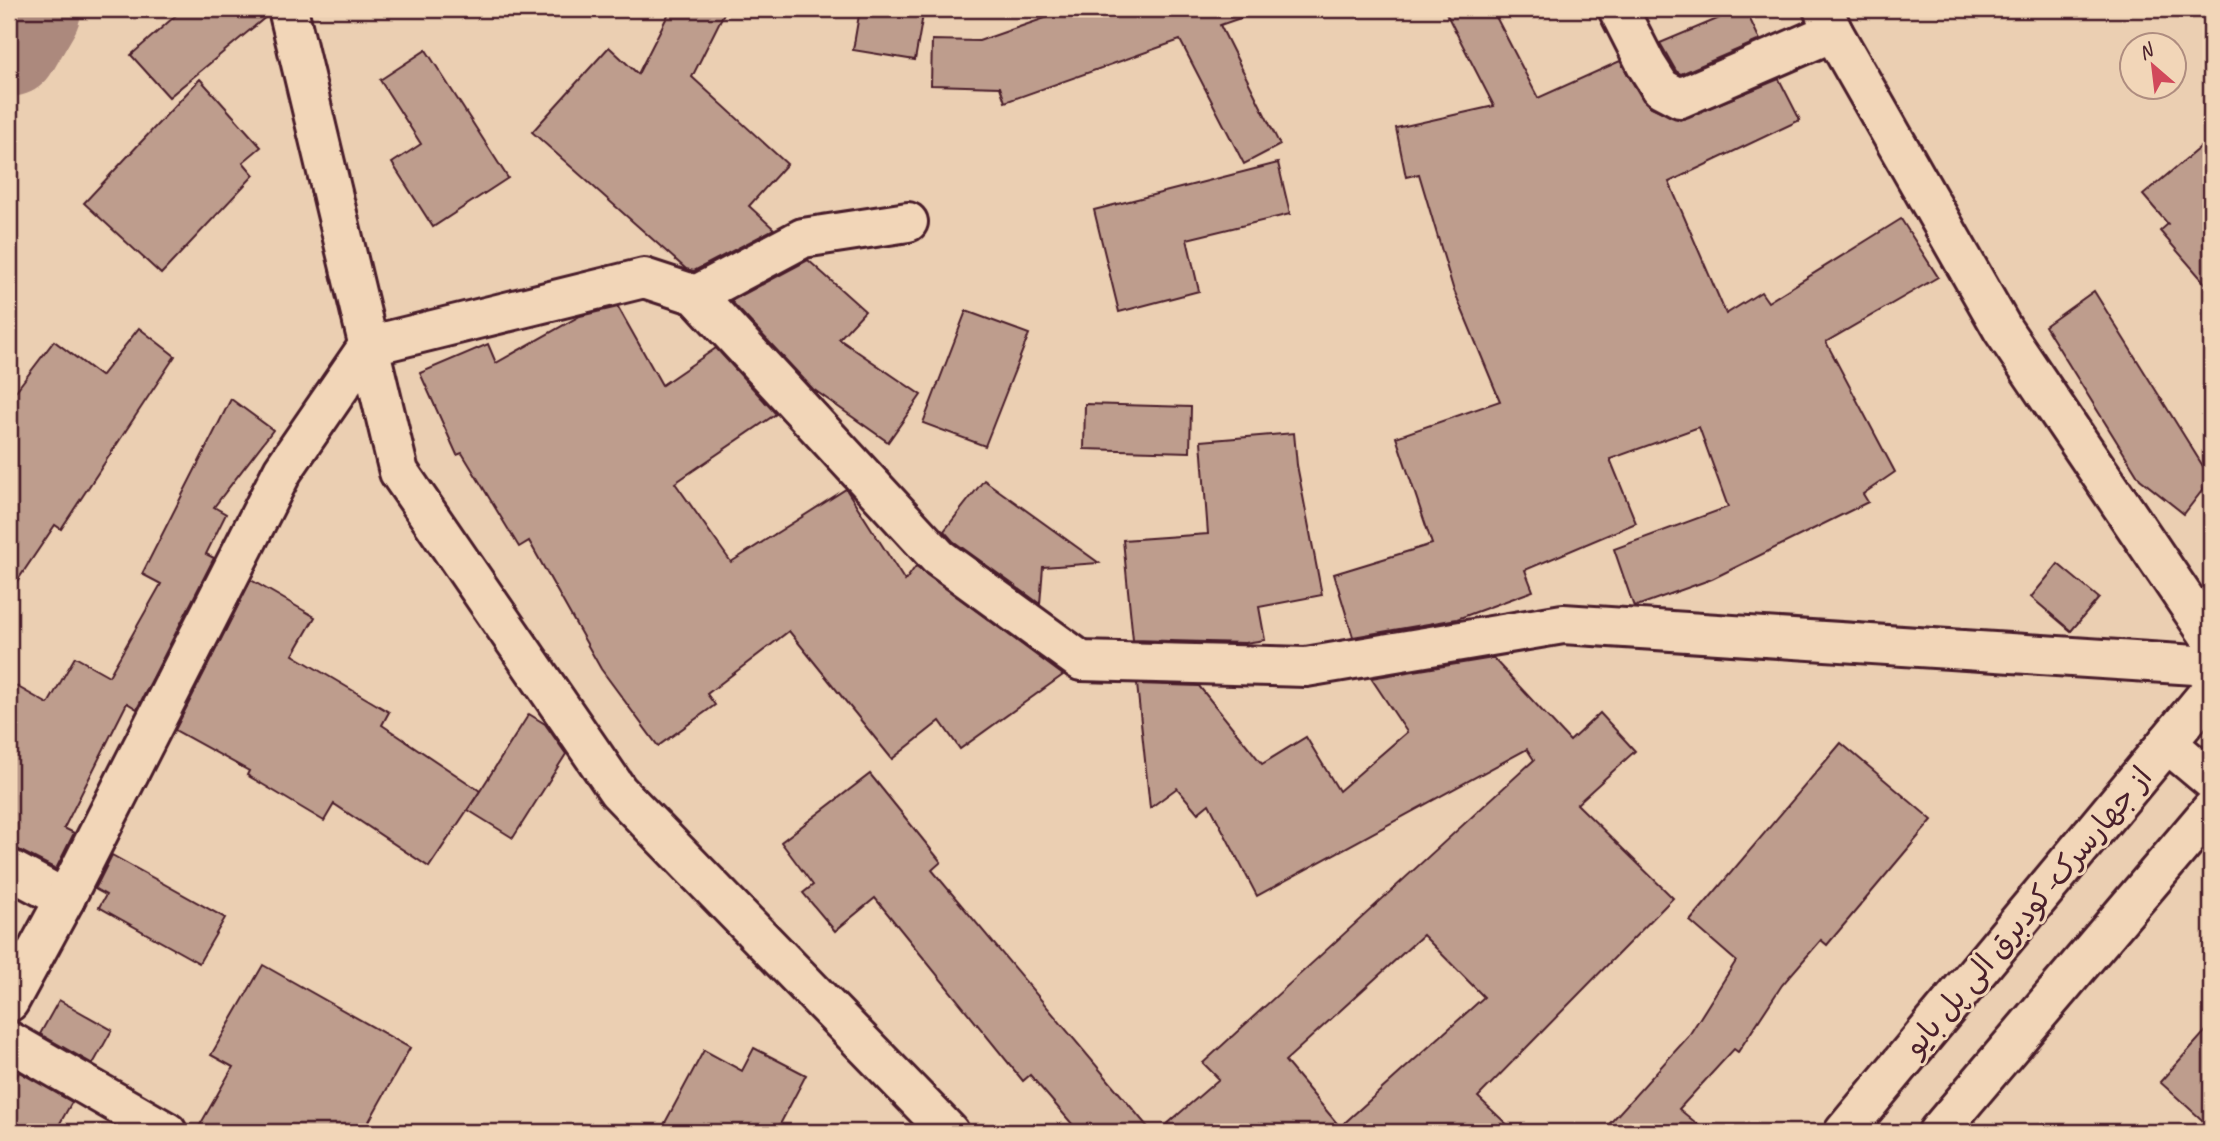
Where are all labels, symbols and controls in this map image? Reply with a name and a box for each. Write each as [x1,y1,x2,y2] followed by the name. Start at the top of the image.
[2118,32,2188,102] north arrow
[2135,37,2159,65] text: N
[1895,759,2160,1065] street label: از جهارسرک-کودبرق الی پل بایو

